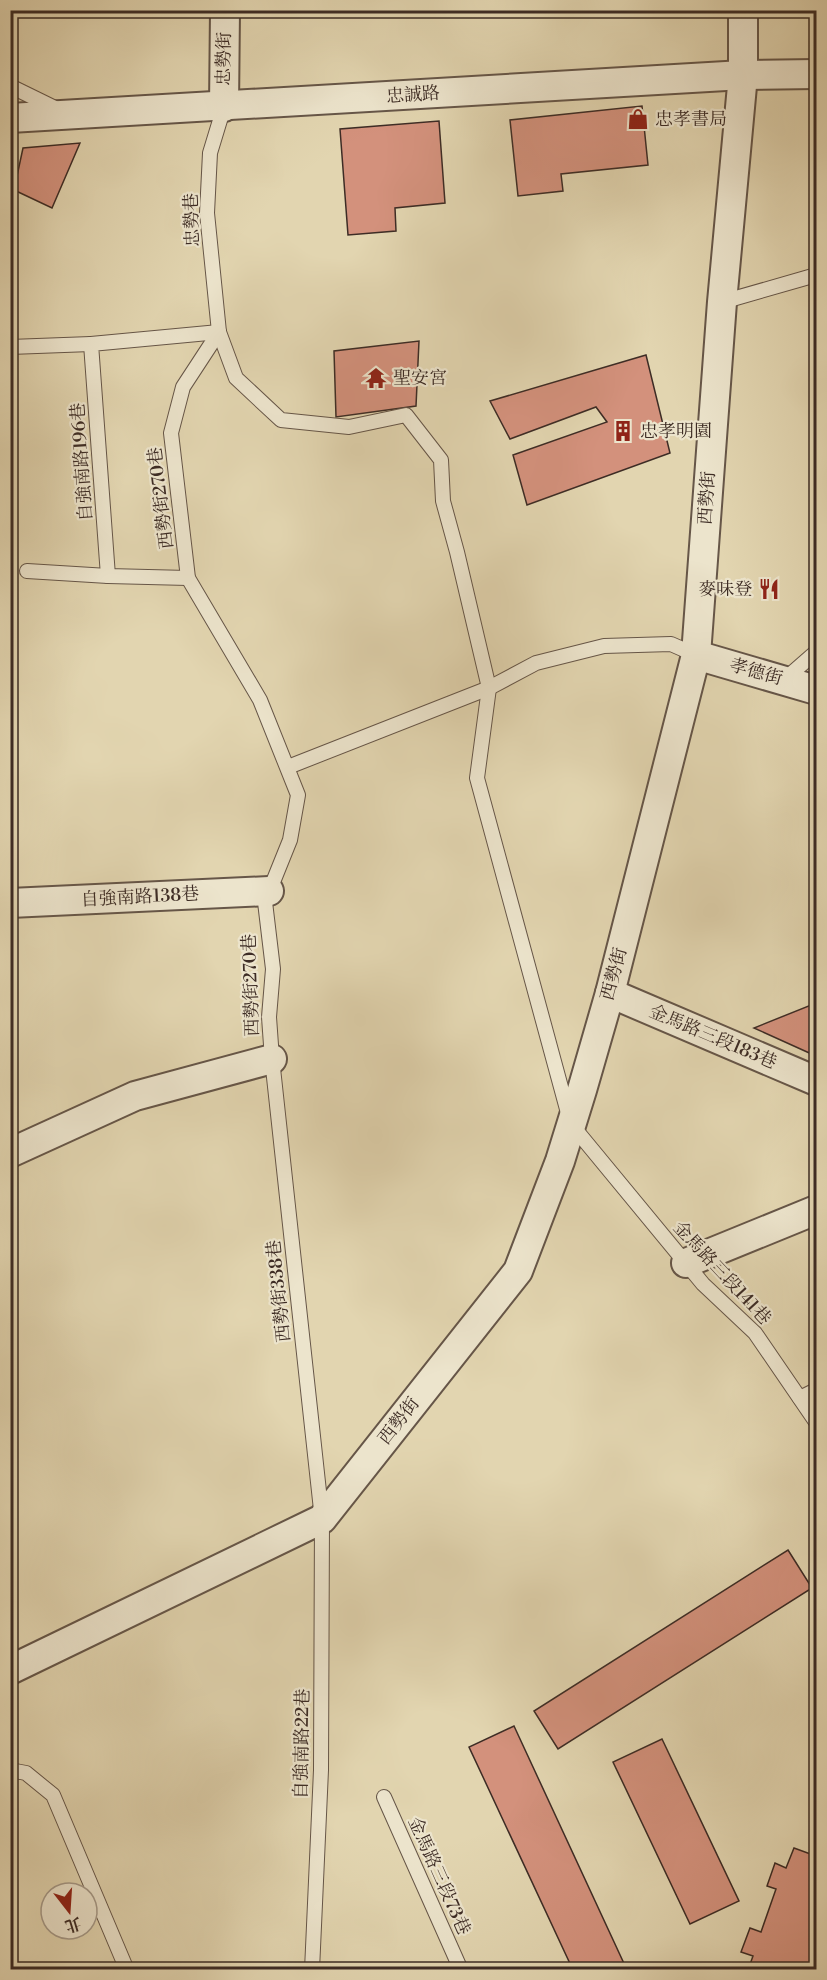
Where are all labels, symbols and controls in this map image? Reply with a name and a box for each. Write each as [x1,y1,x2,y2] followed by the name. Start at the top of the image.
[212,32,236,86] street label: 忠勢街
[385,82,441,108] street label: 忠誠路
[626,107,650,131] shop icon: 忠孝書局
[655,108,727,131] place label: 忠孝書局
[180,193,204,247] street label: 忠勢巷
[364,366,388,390] temple icon: 聖安宮
[393,367,447,390] place label: 聖安宮
[66,402,98,522] street label: 自強南路196巷
[611,419,635,443] building icon: 忠孝明園
[640,420,712,443] place label: 忠孝明園
[143,446,179,550] street label: 西勢街270巷
[694,470,720,526] street label: 西勢街
[757,577,781,601] restaurant icon: 麥味登
[698,578,752,601] place label: 麥味登
[727,654,785,690] street label: 孝德街
[80,882,200,912] street label: 自強南路138巷
[238,933,264,1037] street label: 西勢街270巷
[596,945,632,1003] street label: 西勢街
[646,1000,780,1074] street label: 金馬路三段183巷
[668,1216,776,1330] street label: 金馬路三段141巷
[262,1239,296,1343] street label: 西勢街338巷
[373,1393,425,1449] street label: 西勢街
[290,1689,314,1799] street label: 自強南路22巷
[403,1813,475,1939] street label: 金馬路三段73巷
[39,1881,99,1941] north arrow
[63,1912,84,1936] text: 北

